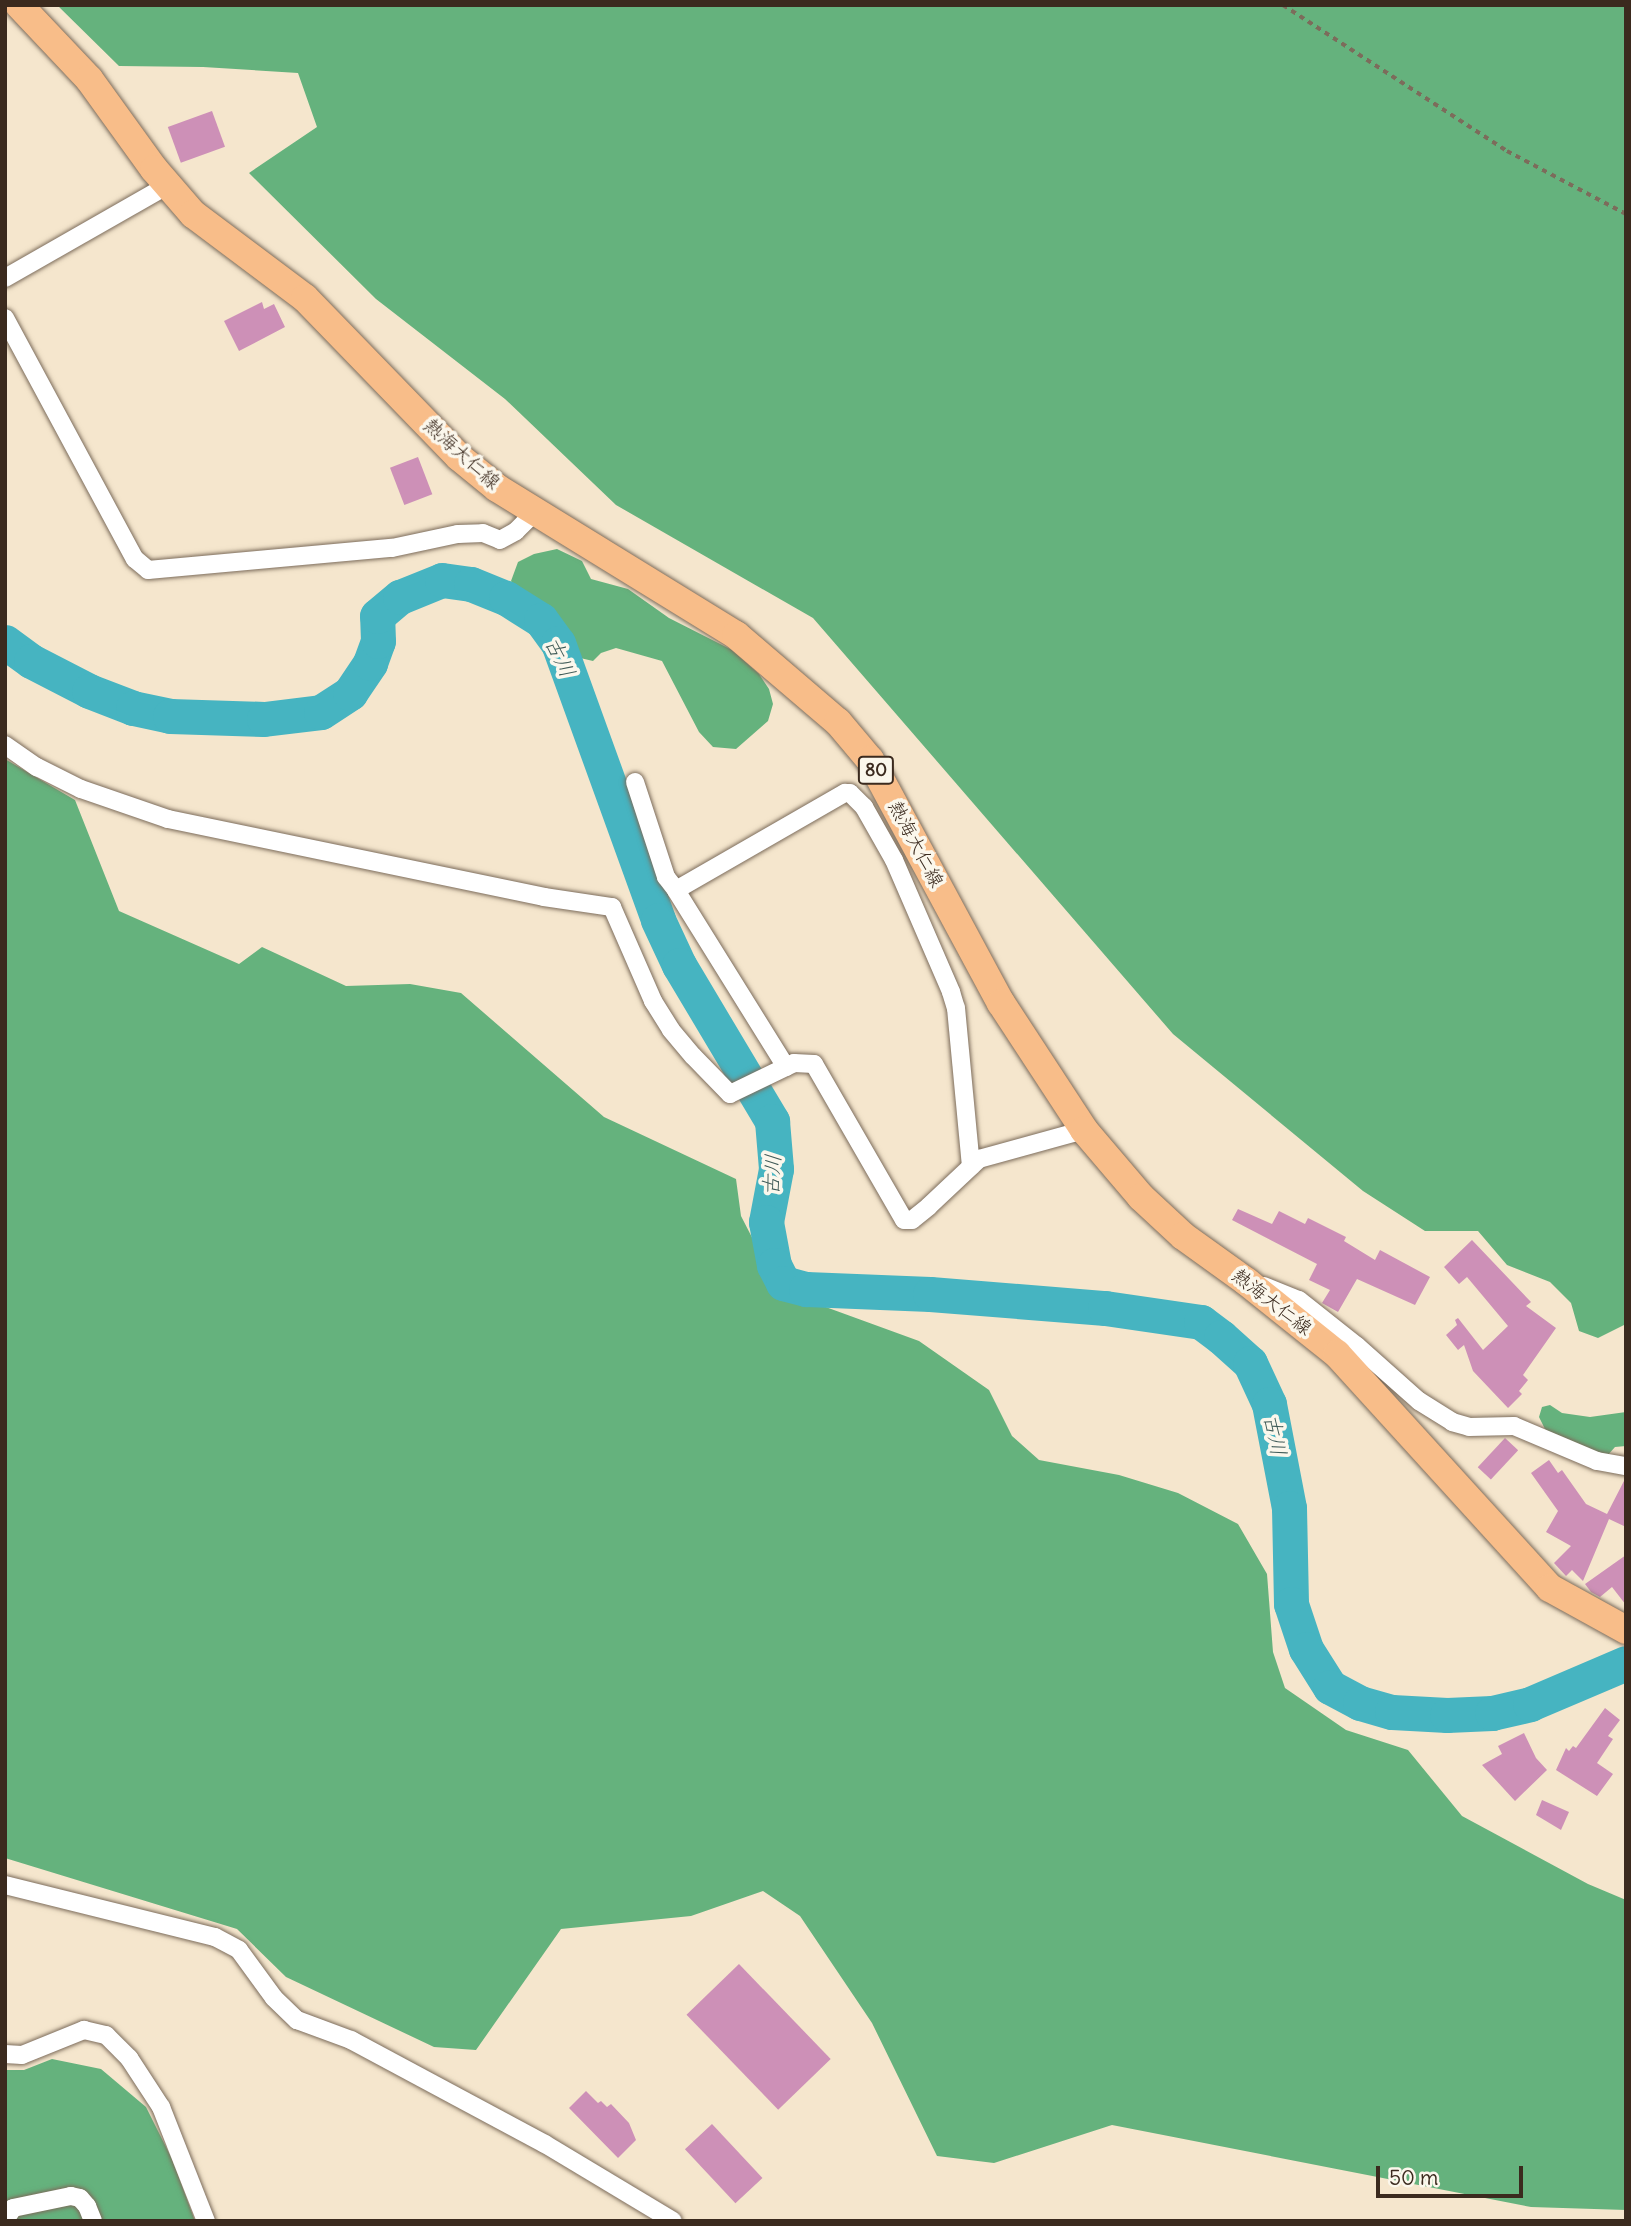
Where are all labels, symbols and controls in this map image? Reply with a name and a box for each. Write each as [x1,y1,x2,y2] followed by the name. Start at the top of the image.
[419,414,505,494] street label: 熱海大仁線
[540,633,580,681] water label: 古川
[857,756,895,784] road number: 80
[884,797,948,891] street label: 熱海大仁線
[758,1153,786,1197] water label: 古川
[1228,1264,1316,1340] street label: 熱海大仁線
[1259,1412,1291,1458] water label: 古川
[1379,2152,1526,2196] scale bar
[1389,2164,1438,2191] text: 50 m

